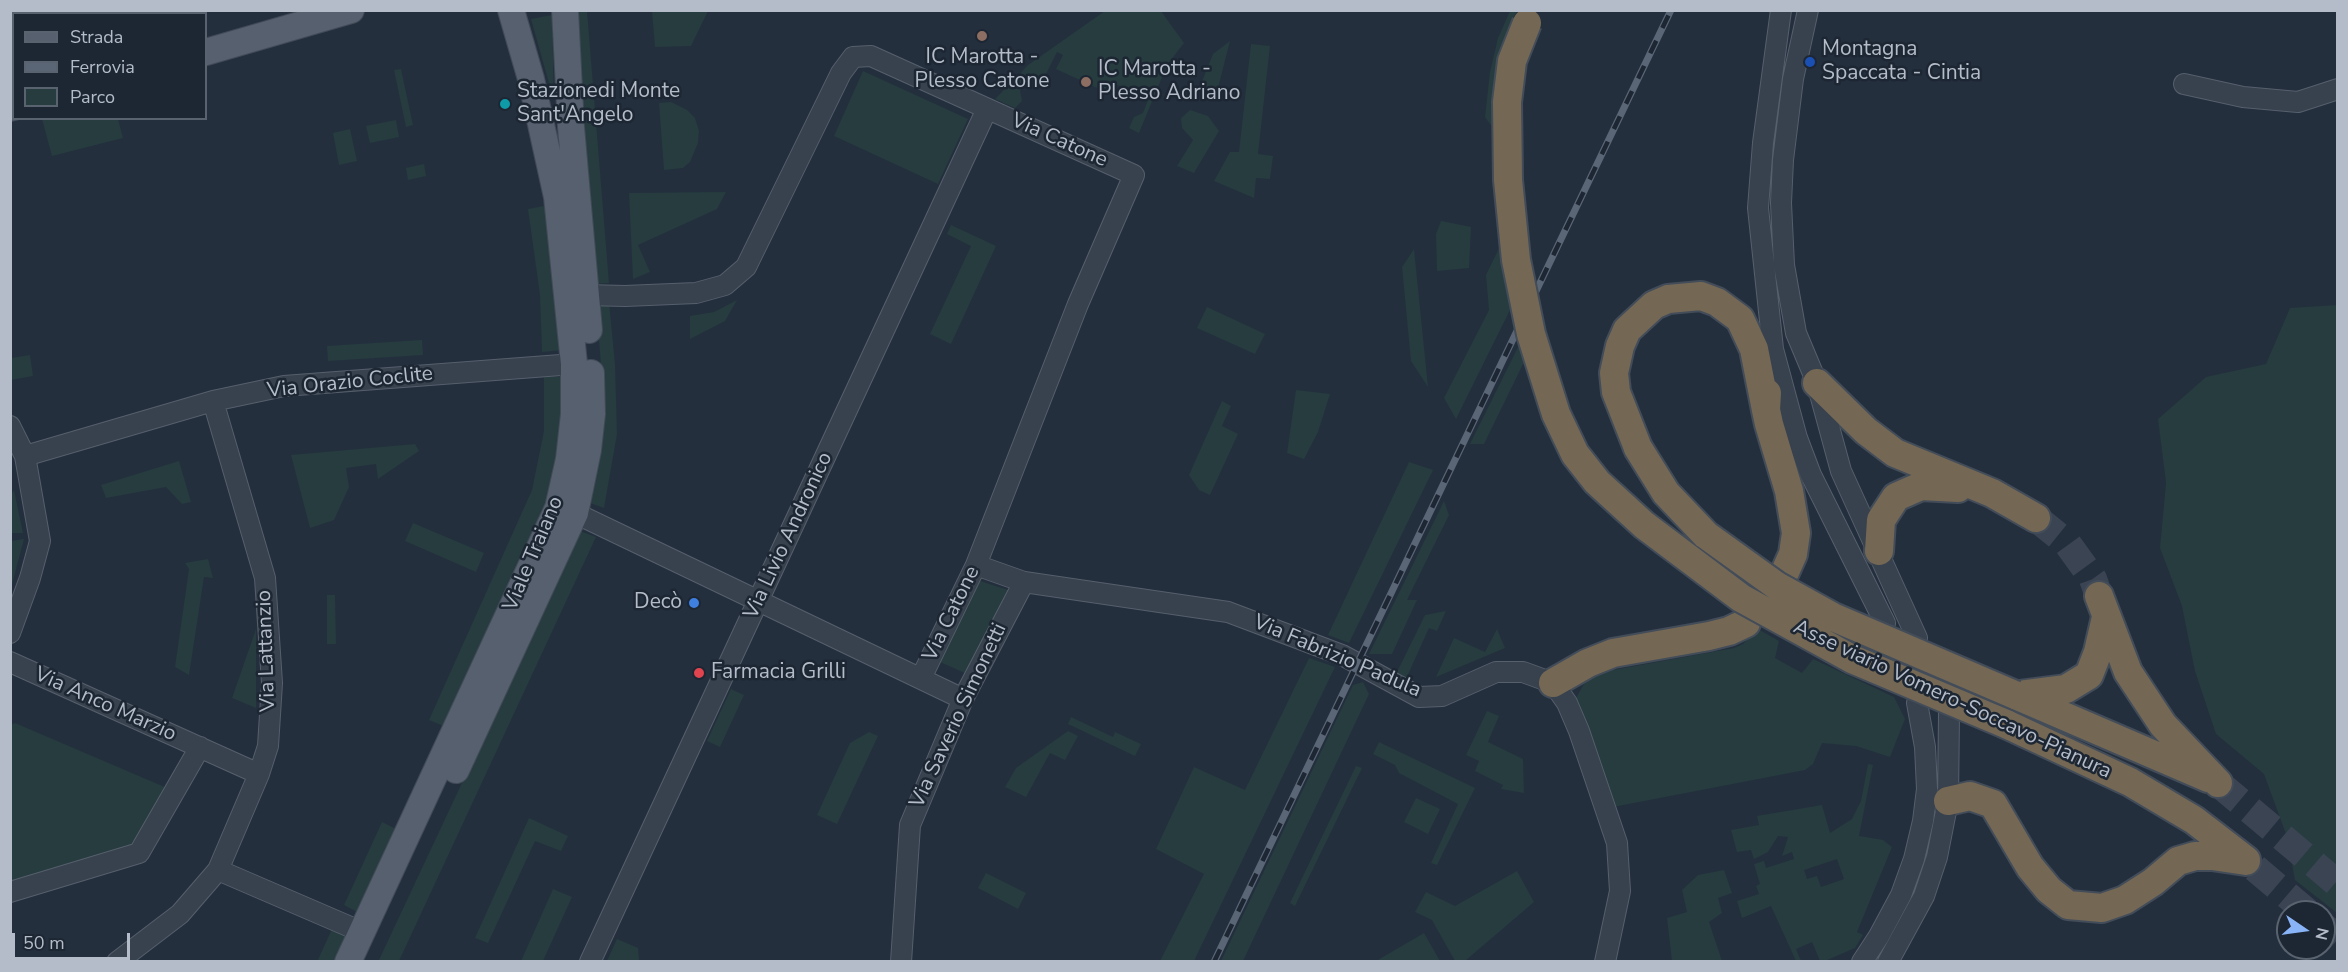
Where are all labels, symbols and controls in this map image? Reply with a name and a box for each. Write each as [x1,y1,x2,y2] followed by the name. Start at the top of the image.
[12,12,207,120] legend
[70,25,123,49] text: Strada
[975,29,989,43] marker: IC Marotta - Plesso Catone
[1822,37,1981,87] place label: Montagna Spaccata - Cintia
[915,45,1049,95] place label: IC Marotta - Plesso Catone
[70,55,135,79] text: Ferrovia
[1803,55,1817,69] marker: Montagna Spaccata - Cintia
[1098,57,1240,107] place label: IC Marotta - Plesso Adriano
[1079,75,1093,89] marker: IC Marotta - Plesso Adriano
[517,79,680,129] place label: Stazionedi Monte Sant'Angelo
[70,85,115,109] text: Parco
[498,97,512,111] marker: Stazionedi Monte Sant'Angelo
[1007,109,1111,173] street label: Via Catone
[266,362,434,404] street label: Via Orazio Coclite
[739,448,839,624] street label: Via Livio Andronico
[499,493,569,615] street label: Viale Traiano
[918,562,986,666] street label: Via Catone
[252,590,282,712] street label: Via Lattanzio
[634,590,682,616] place label: Decò
[687,596,701,610] marker: Decò
[1249,610,1425,704] street label: Via Fabrizio Padula
[1789,615,2115,785] street label: Asse viario Vomero-Soccavo-Pianura
[905,620,1013,812] street label: Via Saverio Simonetti
[711,660,846,686] place label: Farmacia Grilli
[30,662,180,748] street label: Via Anco Marzio
[692,666,706,680] marker: Farmacia Grilli
[2276,900,2336,960] north arrow
[15,921,134,959] scale bar
[2310,925,2334,942] text: N
[23,931,65,955] text: 50 m

